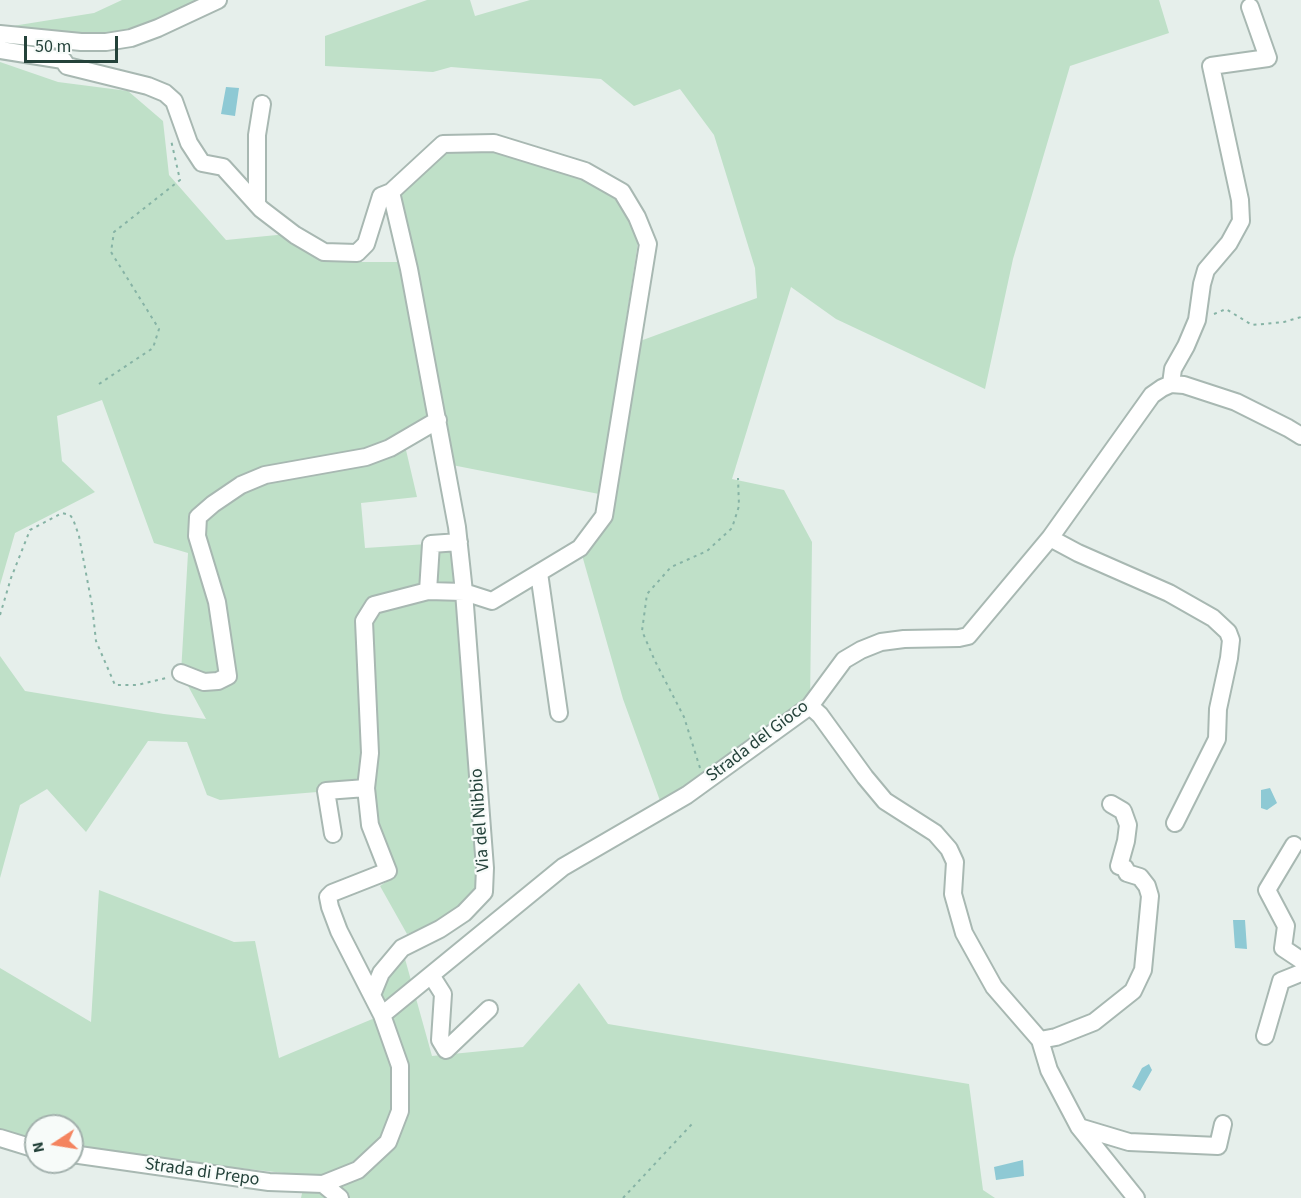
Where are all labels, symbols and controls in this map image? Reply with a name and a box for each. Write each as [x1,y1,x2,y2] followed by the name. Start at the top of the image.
[27,24,122,62] scale bar
[35,34,71,59] text: 50 m
[702,696,814,788] street label: Strada del Gioco
[467,768,495,872] street label: Via del Nibbio
[24,1114,84,1174] north arrow
[26,1140,50,1155] text: N
[143,1154,261,1192] street label: Strada di Prepo

